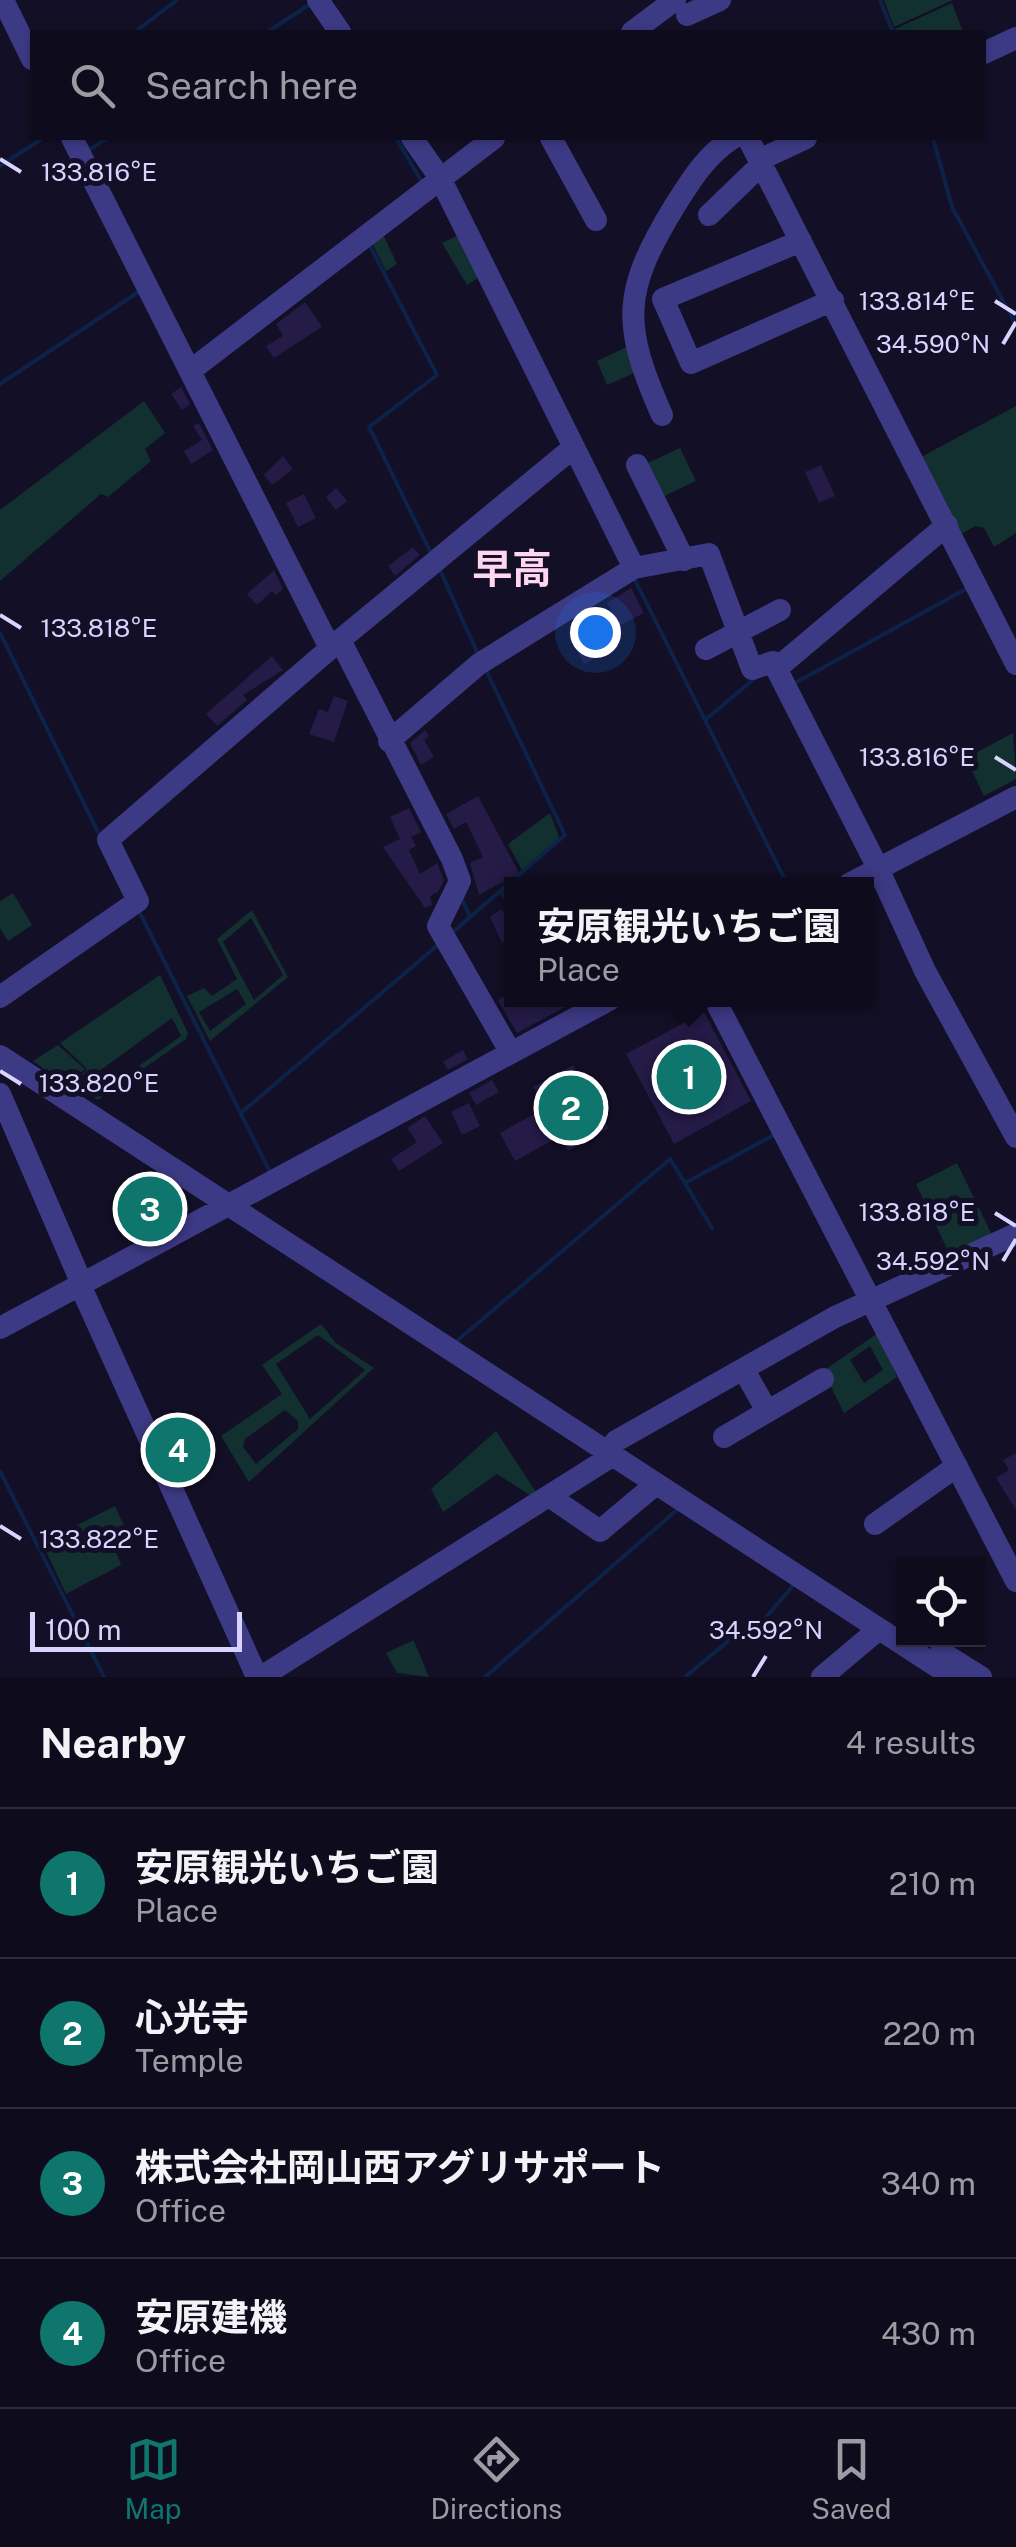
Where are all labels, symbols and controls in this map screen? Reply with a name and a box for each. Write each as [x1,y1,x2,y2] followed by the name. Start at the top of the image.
[30,30,986,140] search box
[65,58,120,113] icon: search
[145,63,358,108] text: Search here
[41,157,157,187] text: 133.816°E
[859,286,975,316] text: 133.814°E
[876,329,990,359] text: 34.590°N
[472,545,552,592] district label: 早高
[570,607,621,658] your location
[41,613,157,643] text: 133.818°E
[859,742,975,772] text: 133.816°E
[504,877,874,1007] popup
[537,904,841,949] text: 安原観光いちご園
[537,951,620,988] text: Place
[656,1040,722,1114] pin: 1
[39,1068,159,1098] text: 133.820°E
[538,1070,604,1146] pin: 2
[118,1172,182,1246] pin: 3
[859,1197,975,1227] text: 133.818°E
[876,1246,990,1276] text: 34.592°N
[146,1412,210,1488] pin: 4
[39,1524,159,1554] text: 133.822°E
[896,1557,986,1647] map controls
[896,1557,986,1647] button: locate
[30,1607,242,1652] scale bar
[45,1613,122,1646] text: 100 m
[709,1615,823,1645] text: 34.592°N
[40,1718,186,1767] text: Nearby
[846,1724,976,1761] text: 4 results
[135,1845,439,1890] text: 安原観光いちご園
[66,1865,79,1902] text: 1
[889,1865,976,1902] text: 210 m
[135,1892,218,1929] text: Place
[135,1995,249,2040] text: 心光寺
[62,2015,83,2052] text: 2
[883,2015,976,2052] text: 220 m
[135,2042,244,2079] text: Temple
[135,2145,665,2190] text: 株式会社岡山西アグリサポート
[62,2165,83,2202] text: 3
[881,2165,976,2202] text: 340 m
[135,2192,226,2229] text: Office
[135,2295,287,2340] text: 安原建機
[62,2315,83,2352] text: 4
[881,2315,976,2352] text: 430 m
[135,2342,226,2379] text: Office
[125,2432,181,2525] tab: Map
[431,2432,562,2525] tab: Directions
[811,2432,891,2525] tab: Saved

